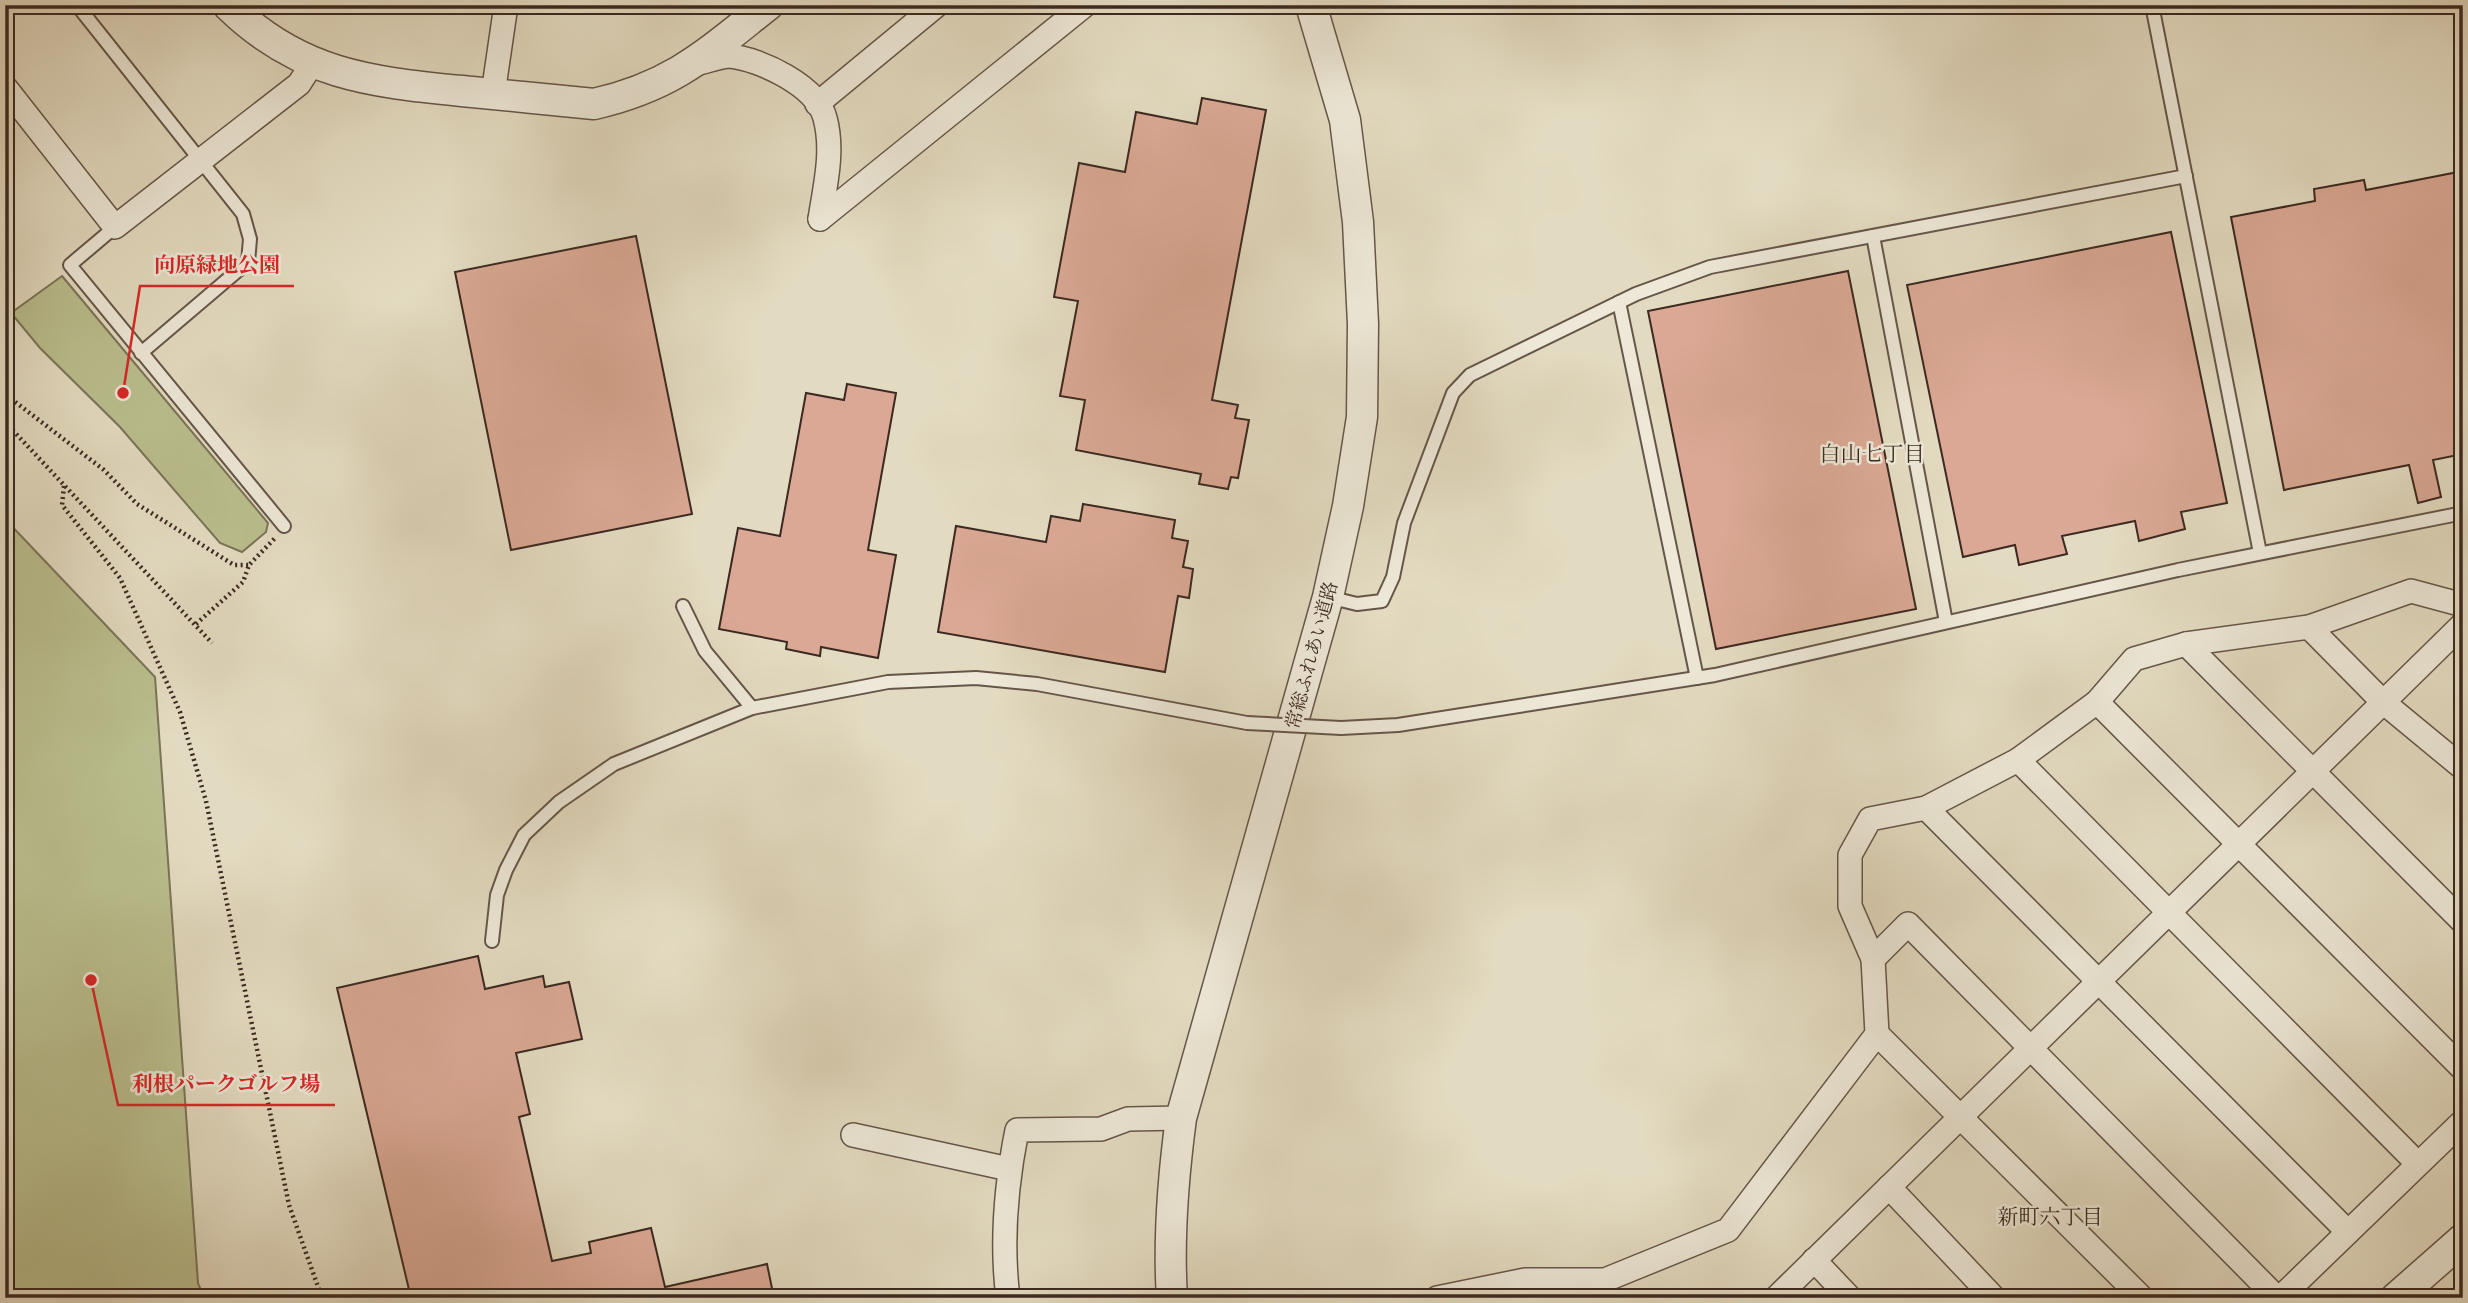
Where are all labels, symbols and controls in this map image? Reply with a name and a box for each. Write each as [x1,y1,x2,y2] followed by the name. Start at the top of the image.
[140,244,294,286] callout: 向原緑地公園
[154,253,280,277] text: 向原緑地公園
[1820,442,1925,466] district label: 白山七丁目
[1282,579,1342,732] street label: 常総ふれあい道路
[118,1063,335,1105] callout: 利根パークゴルフ場
[132,1072,320,1096] text: 利根パークゴルフ場
[1998,1205,2103,1229] district label: 新町六丁目

